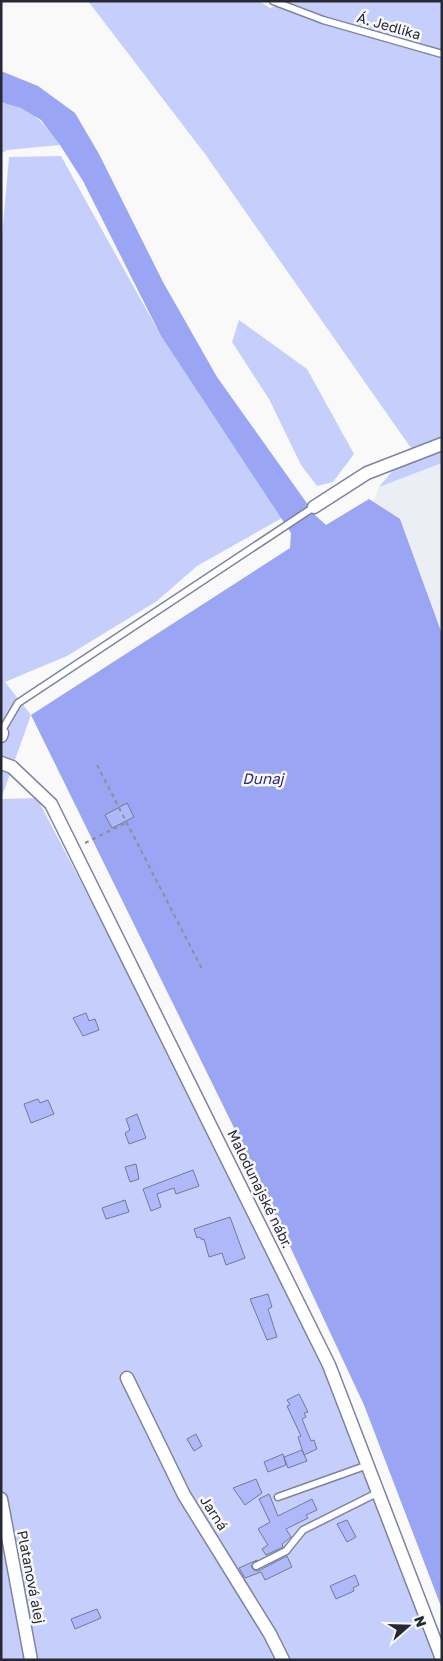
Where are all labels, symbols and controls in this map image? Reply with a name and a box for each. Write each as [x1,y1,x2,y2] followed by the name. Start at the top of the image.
[355,8,423,43] street label: Á. Jedlika
[242,769,286,788] water label: Dunaj
[224,1127,297,1251] street label: Malodunajské nábr.
[197,1492,232,1533] street label: Jarná
[14,1529,49,1625] street label: Platanová alej
[383,1601,433,1651] north arrow
[411,1613,430,1629] text: N

